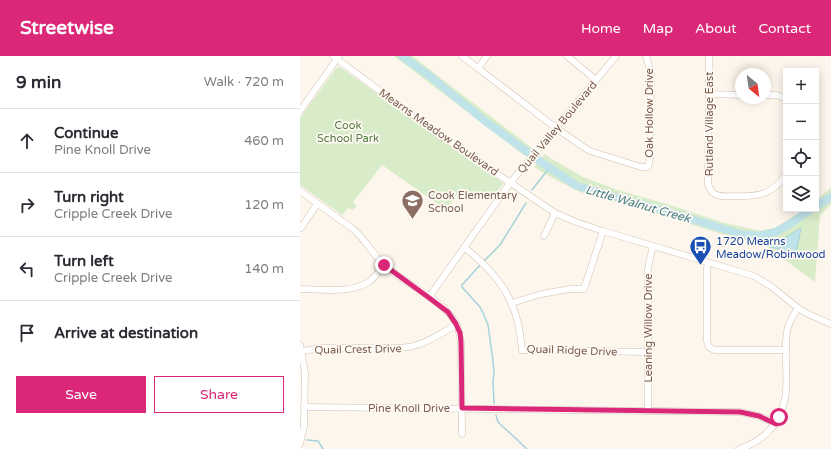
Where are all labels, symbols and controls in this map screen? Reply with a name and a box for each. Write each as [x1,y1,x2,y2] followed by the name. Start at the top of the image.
[20,17,114,39] text: Streetwise
[581,20,621,37] text: Home
[643,20,673,37] text: Map
[695,20,737,37] text: About
[759,20,811,37] text: Contact
[643,68,656,158] street label: Oak Hollow Drive
[735,68,771,104] north arrow
[783,68,819,212] map controls
[783,68,819,104] button: +
[16,72,61,93] text: 9 min
[703,72,716,176] street label: Rutland Village East
[204,74,284,90] text: Walk · 720 m
[515,78,600,176] street label: Quail Valley Boulevard
[377,86,501,179] street label: Mearns Meadow Boulevard
[783,104,819,140] button: −
[317,119,379,145] park label: Cook School Park
[54,124,118,142] text: Continue
[16,130,38,152] icon: ahead
[244,133,284,149] text: 460 m
[783,140,819,176] button: locate
[54,142,151,158] text: Pine Knoll Drive
[783,176,819,212] button: layers
[584,182,693,226] water label: Little Walnut Creek
[54,188,124,206] text: Turn right
[400,188,426,221] school or university icon: Cook Elementary School
[428,189,517,215] place label: Cook Elementary School
[16,194,38,216] icon: right
[244,197,284,213] text: 120 m
[54,206,172,222] text: Cripple Creek Drive
[687,234,713,267] bus stop icon: 1720 Mearns Meadow/Robinwood
[716,235,826,261] place label: 1720 Mearns Meadow/Robinwood
[54,252,114,270] text: Turn left
[375,256,393,274] route end
[16,258,38,280] icon: left
[244,261,284,277] text: 140 m
[54,270,172,286] text: Cripple Creek Drive
[642,273,655,383] street label: Leaning Willow Drive
[16,322,38,344] icon: arrive
[54,324,198,342] text: Arrive at destination
[314,342,402,357] street label: Quail Crest Drive
[526,342,618,359] street label: Quail Ridge Drive
[16,376,146,413] button: Save
[154,376,284,413] button: Share
[368,402,450,415] street label: Pine Knoll Drive
[770,408,788,426] route start

